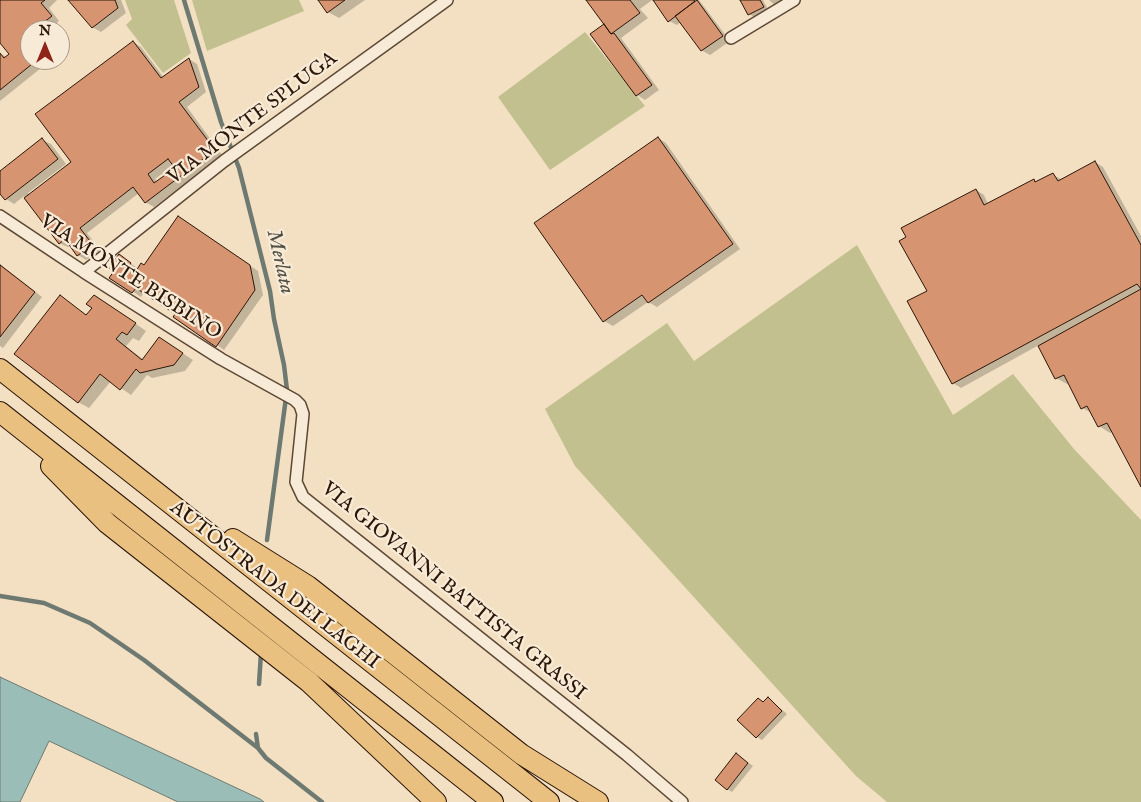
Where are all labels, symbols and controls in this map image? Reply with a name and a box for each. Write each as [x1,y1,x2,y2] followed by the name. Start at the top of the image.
[20,20,70,70] north arrow
[39,22,51,40] text: N
[163,47,343,191] street label: VIA MONTE SPLUGA
[35,210,225,346] street label: VIA MONTE BISBINO
[259,227,299,297] water label: Merlata
[316,478,590,706] street label: VIA GIOVANNI BATTISTA GRASSI
[164,497,384,675] street label: AUTOSTRADA DEI LAGHI

